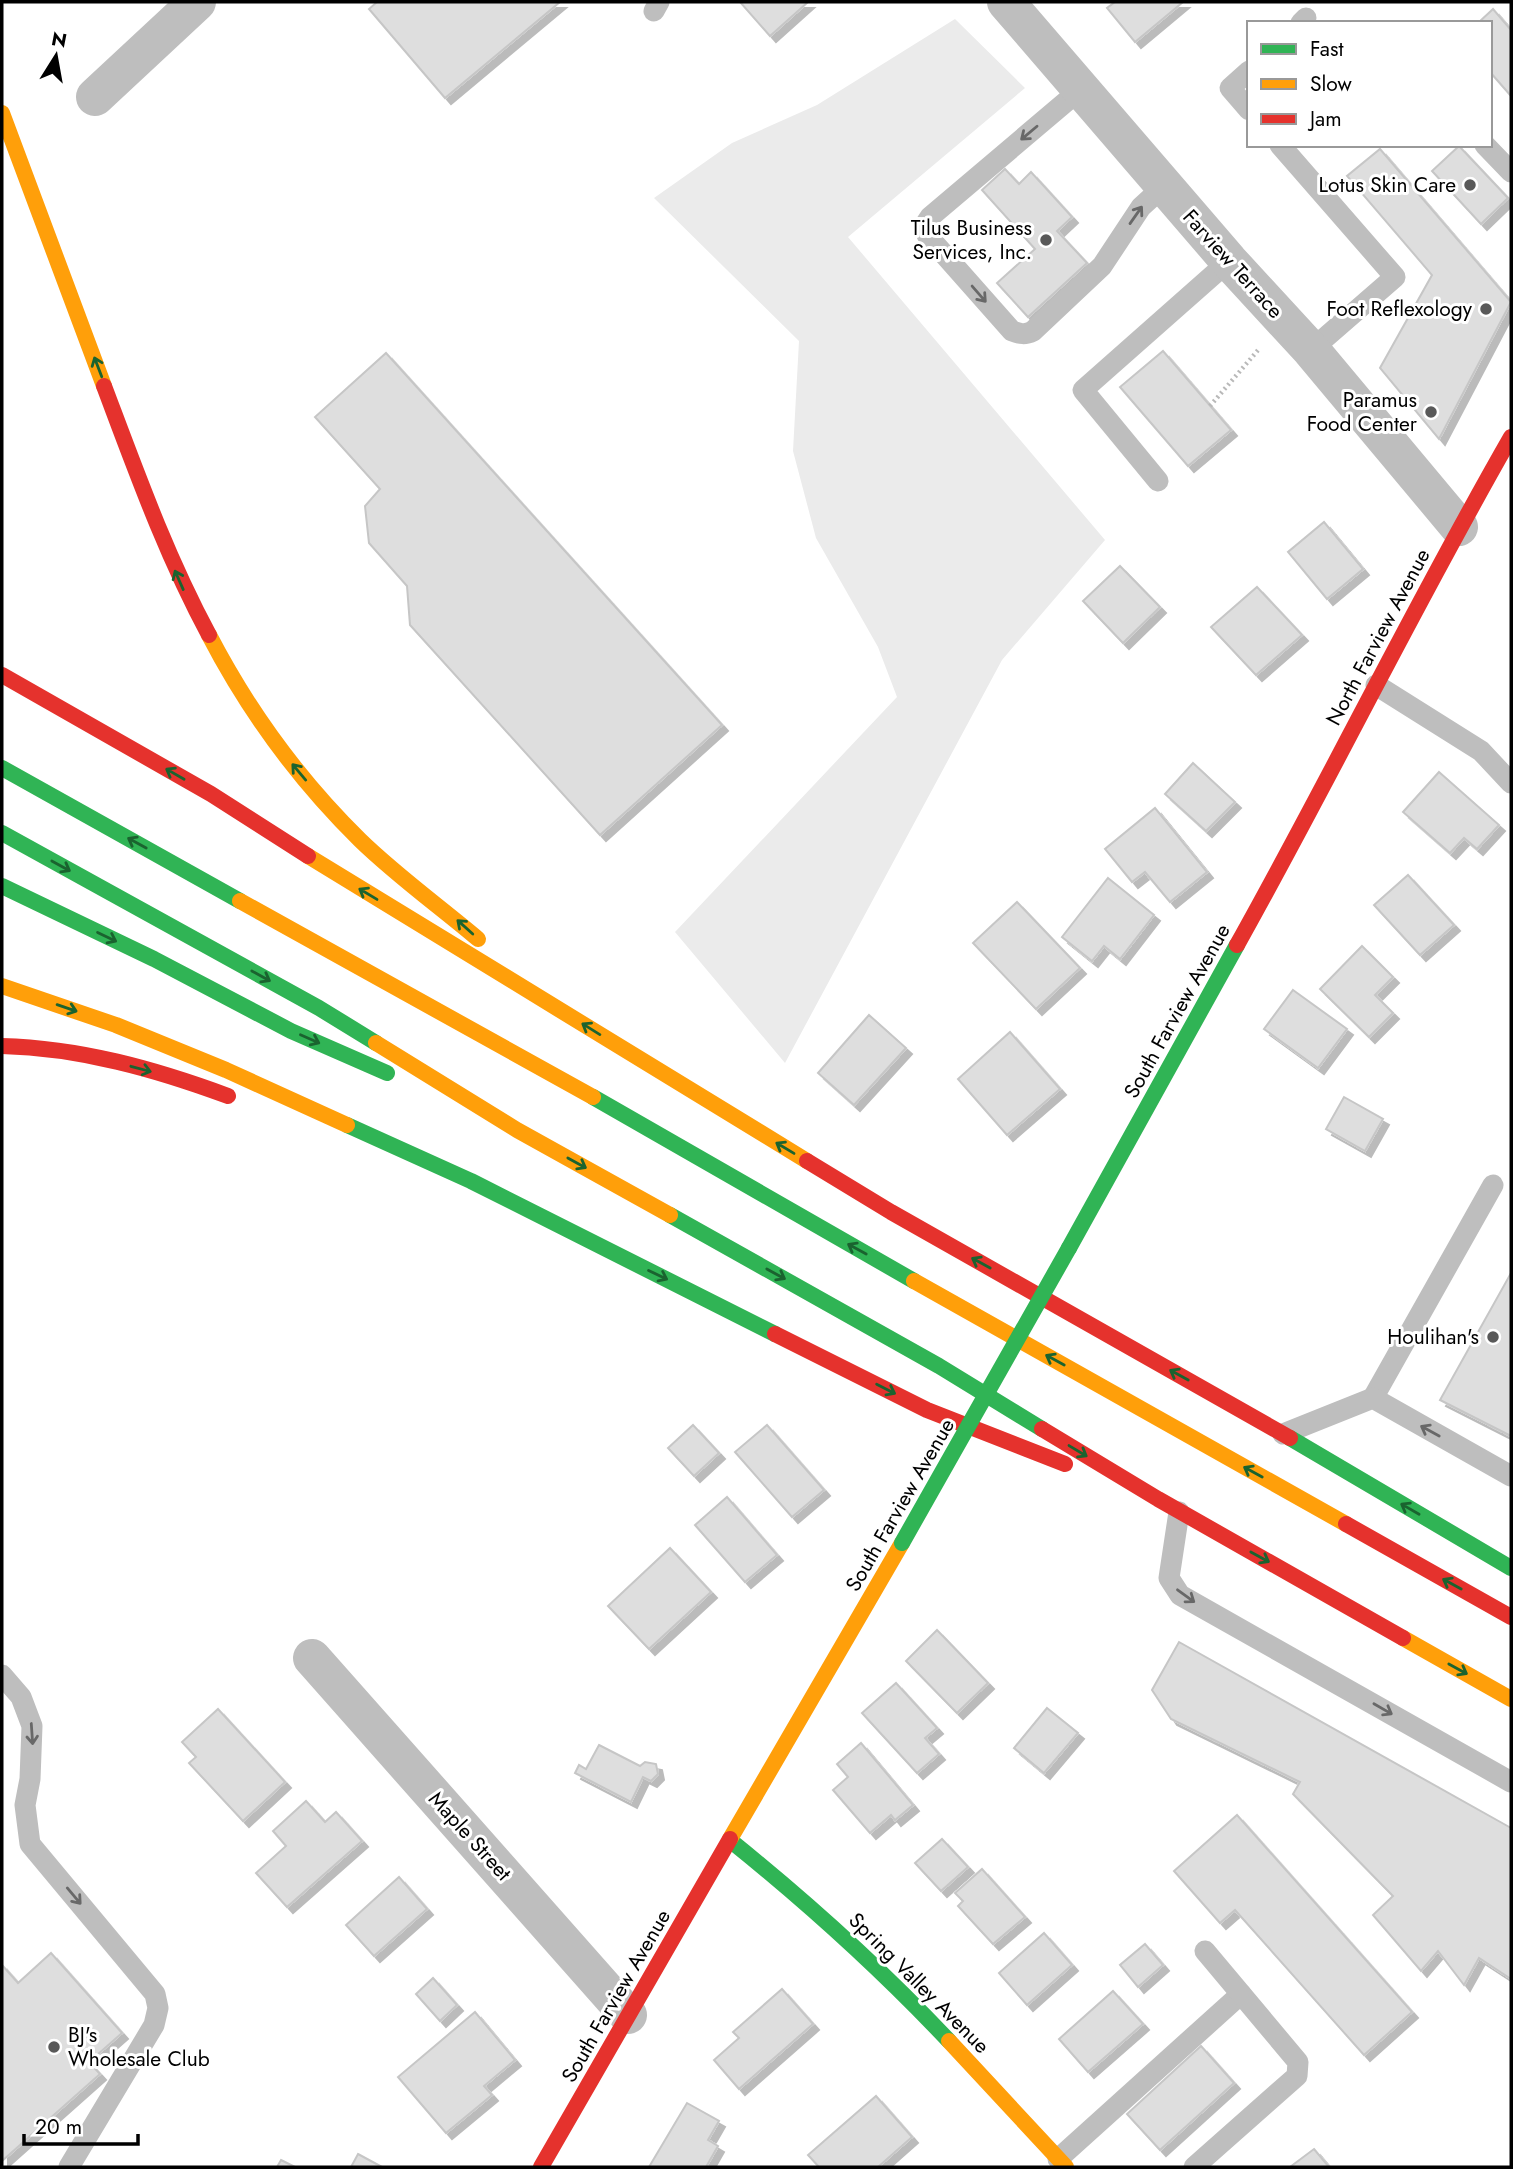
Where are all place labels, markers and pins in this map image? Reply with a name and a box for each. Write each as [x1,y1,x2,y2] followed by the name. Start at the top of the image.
[1319,170,1456,200] place label: Lotus Skin Care
[1462,177,1478,193] marker: Lotus Skin Care
[911,213,1032,267] place label: Tilus Business Services, Inc.
[1038,232,1054,248] marker: Tilus Business Services, Inc.
[1326,294,1473,324] place label: Foot Reflexology
[1478,301,1494,317] marker: Foot Reflexology
[1307,385,1418,439] place label: Paramus Food Center
[1423,404,1439,420] marker: Paramus Food Center
[1387,1322,1479,1352] place label: Houlihan's
[1485,1329,1501,1345] marker: Houlihan's
[68,2020,210,2074] place label: BJ's Wholesale Club
[46,2039,62,2055] marker: BJ's Wholesale Club

